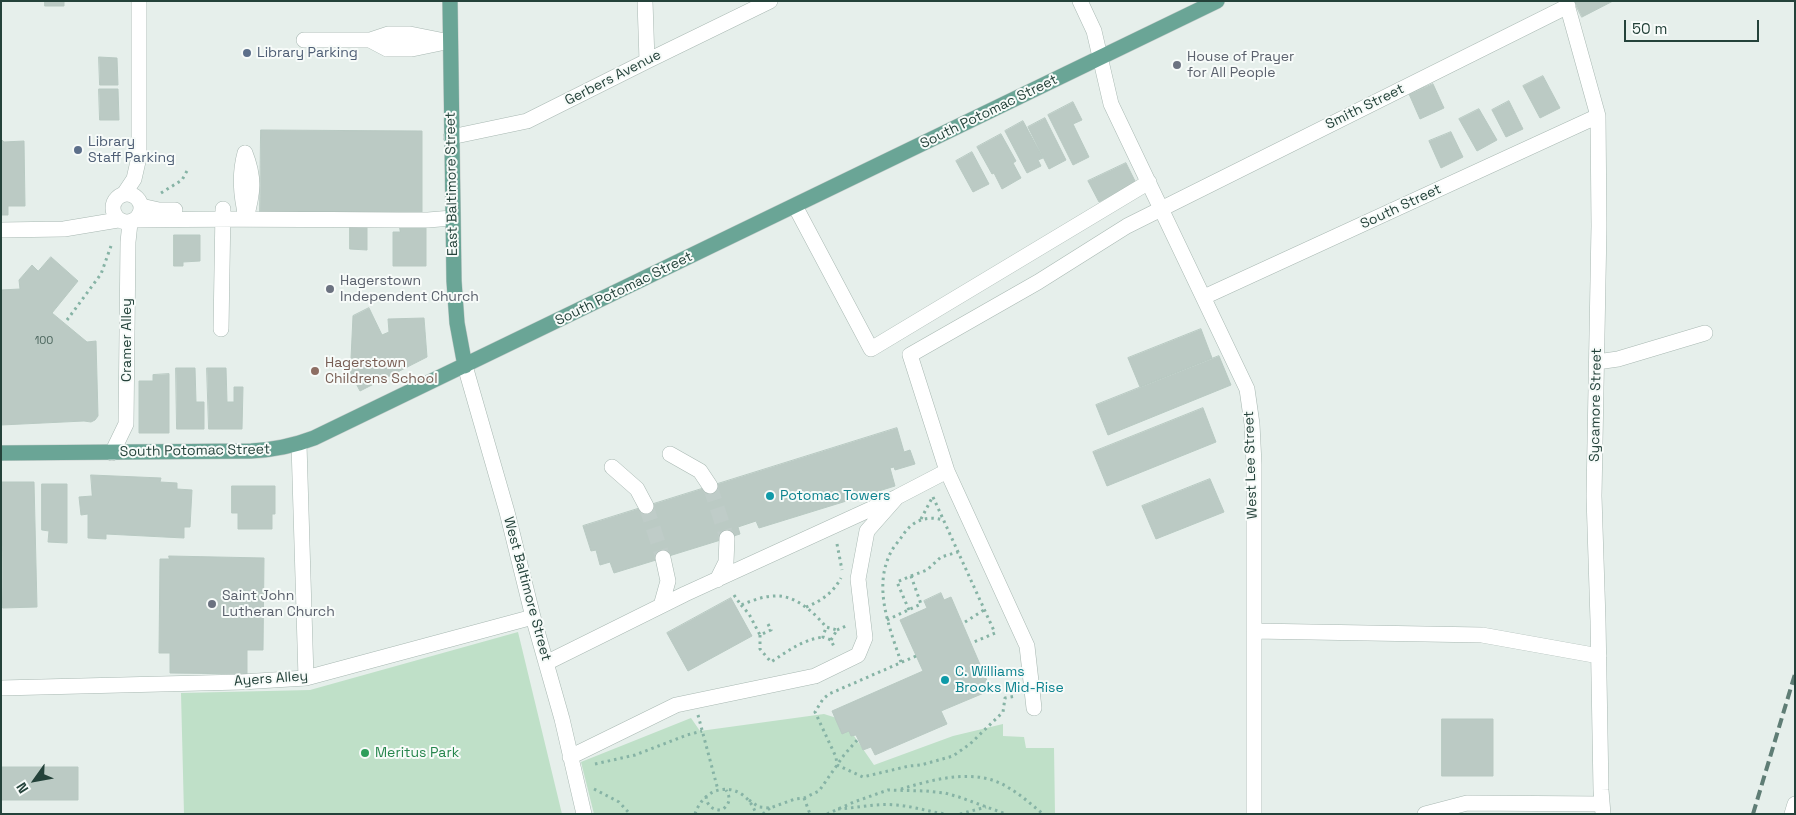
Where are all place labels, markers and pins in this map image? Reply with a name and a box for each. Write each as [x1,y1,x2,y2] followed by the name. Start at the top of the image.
[257,45,358,61] place label: Library Parking
[241,47,253,59] marker: Library Parking
[1187,49,1294,82] place label: House of Prayer for All People
[1171,59,1183,71] marker: House of Prayer for All People
[88,134,175,166] place label: Library Staff Parking
[72,144,84,156] marker: Library Staff Parking
[340,273,479,306] place label: Hagerstown Independent Church
[324,283,336,295] marker: Hagerstown Independent Church
[325,355,438,388] place label: Hagerstown Childrens School
[309,365,321,377] marker: Hagerstown Childrens School
[780,488,890,504] place label: Potomac Towers
[764,490,776,502] marker: Potomac Towers
[222,588,335,620] place label: Saint John Lutheran Church
[206,598,218,610] marker: Saint John Lutheran Church
[955,664,1064,696] place label: C. Williams Brooks Mid‐Rise
[939,674,951,686] marker: C. Williams Brooks Mid‐Rise
[375,745,459,761] place label: Meritus Park
[359,747,371,759] marker: Meritus Park

